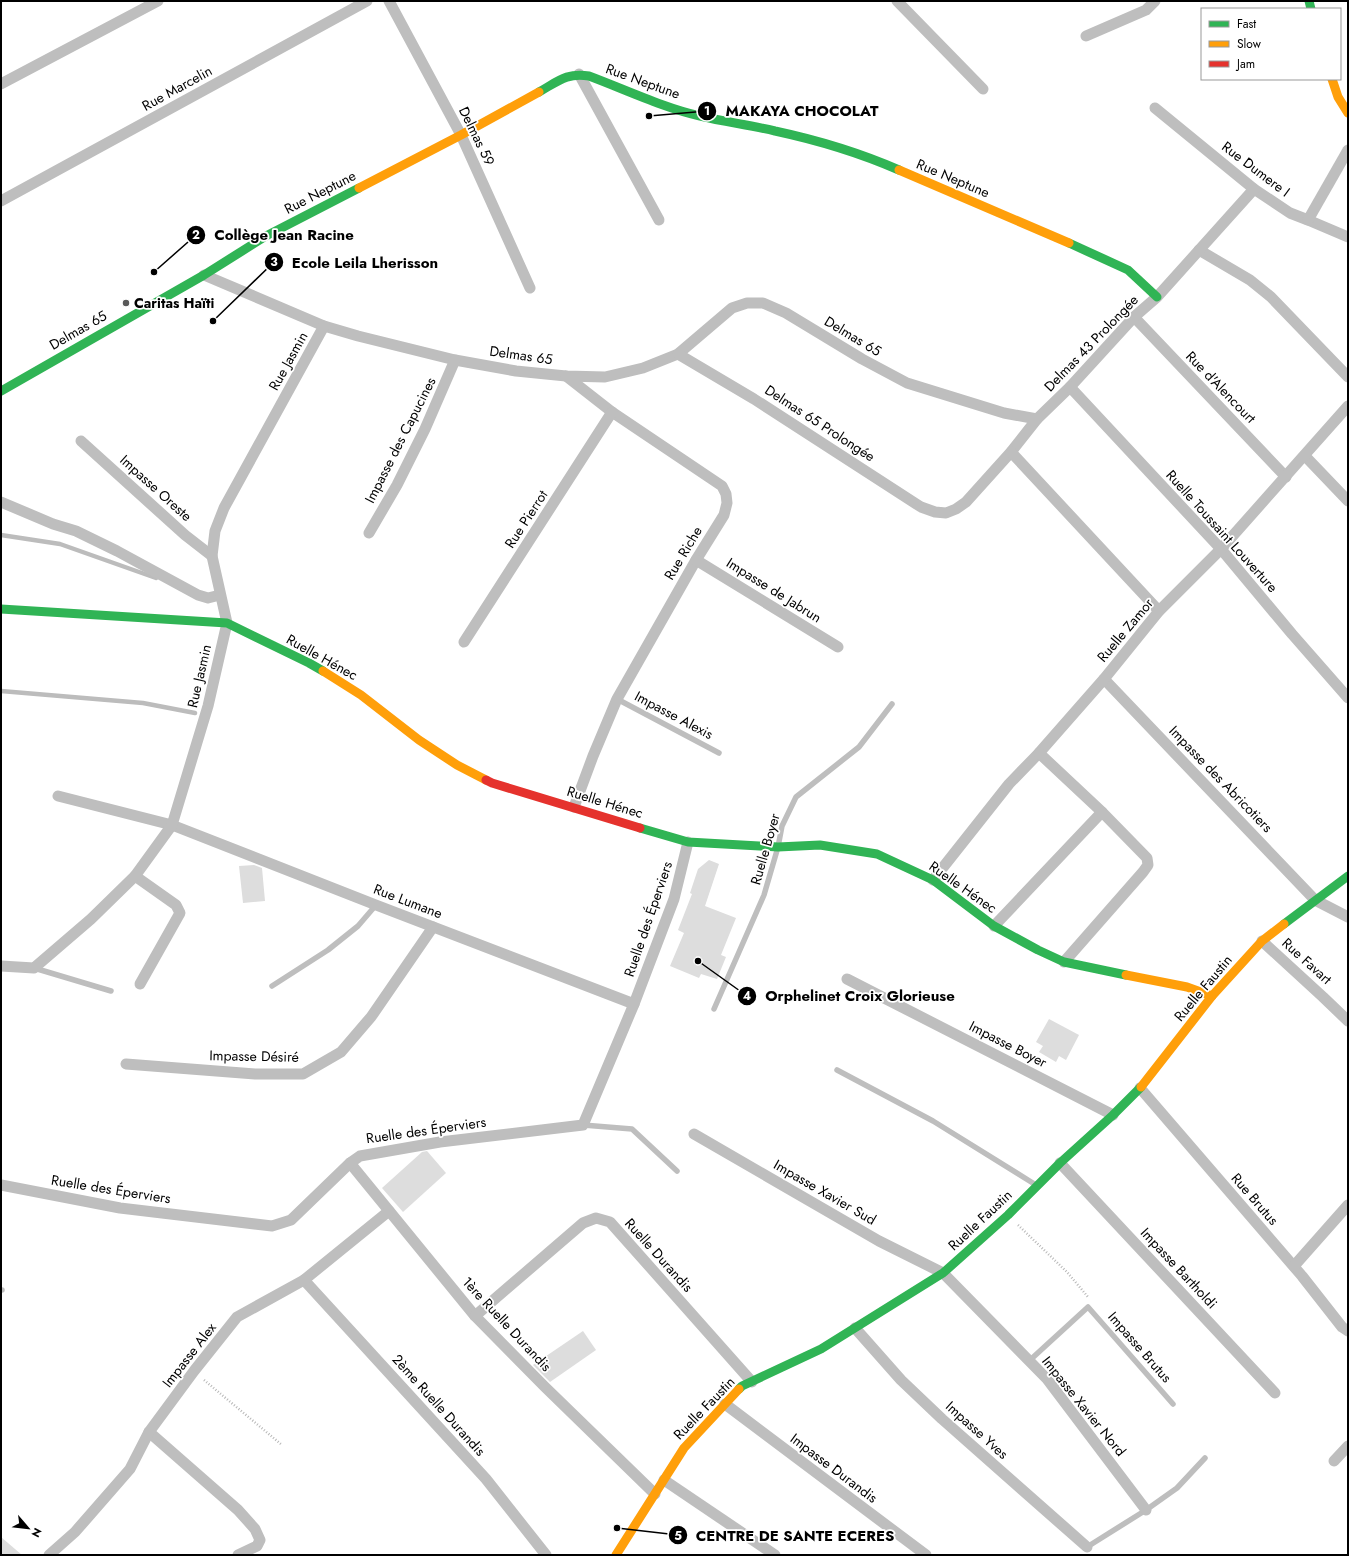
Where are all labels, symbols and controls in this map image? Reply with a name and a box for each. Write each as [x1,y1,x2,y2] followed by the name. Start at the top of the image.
[1201,8,1341,80] legend
[1237,15,1256,33] text: Fast
[1237,35,1262,53] text: Slow
[1235,55,1255,73] text: Jam
[603,58,683,104] street label: Rue Neptune
[138,60,216,116] street label: Rue Marcelin
[697,97,886,124] callout: MAKAYA CHOCOLAT
[726,100,879,122] text: MAKAYA CHOCOLAT
[704,102,710,120] text: 1
[454,103,500,169] street label: Delmas 59
[1218,137,1294,201] street label: Rue Dumere I
[913,154,993,202] street label: Rue Neptune
[281,165,359,219] street label: Rue Neptune
[186,221,361,248] callout: Collège Jean Racine
[214,224,354,246] text: Collège Jean Racine
[192,226,200,244] text: 2
[264,249,446,276] callout: Ecole Leila Lherisson
[292,252,438,274] text: Ecole Leila Lherisson
[270,253,278,271] text: 3
[1039,290,1143,396] street label: Delmas 43 Prolongée
[134,293,214,313] place label: Caritas Haïti
[121,298,131,308] marker: Caritas Haïti
[46,305,111,355] street label: Delmas 65
[821,311,885,361] street label: Delmas 65
[264,328,312,394] street label: Rue Jasmin
[488,341,554,369] street label: Delmas 65
[1181,346,1261,428] street label: Rue d'Alencourt
[360,373,441,506] street label: Impasse des Capucines
[761,380,879,466] street label: Delmas 65 Prolongée
[116,450,196,526] street label: Impasse Oreste
[1161,465,1283,597] street label: Ruelle Toussaint Louverture
[500,486,553,552] street label: Rue Pierrot
[659,522,707,584] street label: Rue Riche
[723,553,825,627] street label: Impasse de Jabrun
[1092,594,1158,666] street label: Ruelle Zamor
[283,629,361,685] street label: Ruelle Hénec
[182,642,216,710] street label: Rue Jasmin
[631,686,717,744] street label: Impasse Alexis
[1165,721,1278,837] street label: Impasse des Abricotiers
[564,781,646,823] street label: Ruelle Hénec
[745,811,785,887] street label: Ruelle Boyer
[925,856,1001,918] street label: Ruelle Hénec
[619,858,677,979] street label: Ruelle des Éperviers
[371,879,445,923] street label: Rue Lumane
[1278,933,1337,989] street label: Rue Favart
[1169,951,1237,1025] street label: Ruelle Faustin
[737,982,963,1009] callout: Orphelinet Croix Glorieuse
[765,985,955,1007] text: Orphelinet Croix Glorieuse
[743,987,751,1005] text: 4
[966,1016,1051,1072] street label: Impasse Boyer
[209,1045,299,1067] street label: Impasse Désiré
[365,1112,488,1148] street label: Ruelle des Éperviers
[770,1155,880,1229] street label: Impasse Xavier Sud
[1227,1169,1283,1230] street label: Rue Brutus
[50,1170,173,1208] street label: Ruelle des Éperviers
[944,1185,1016,1255] street label: Ruelle Faustin
[620,1214,698,1297] street label: Ruelle Durandis
[1136,1223,1222,1313] street label: Impasse Bartholdi
[458,1272,556,1376] street label: 1ère Ruelle Durandis
[1104,1307,1177,1387] street label: Impasse Brutus
[157,1318,221,1392] street label: Impasse Alex
[388,1350,490,1461] street label: 2ème Ruelle Durandis
[1037,1352,1131,1460] street label: Impasse Xavier Nord
[669,1372,739,1444] street label: Ruelle Faustin
[941,1396,1013,1464] street label: Impasse Yves
[786,1428,882,1508] street label: Impasse Durandis
[8,1508,48,1548] north arrow
[668,1522,903,1549] callout: CENTRE DE SANTE ECERES
[28,1525,46,1540] text: N
[696,1525,894,1547] text: CENTRE DE SANTE ECERES
[674,1527,682,1545] text: 5

